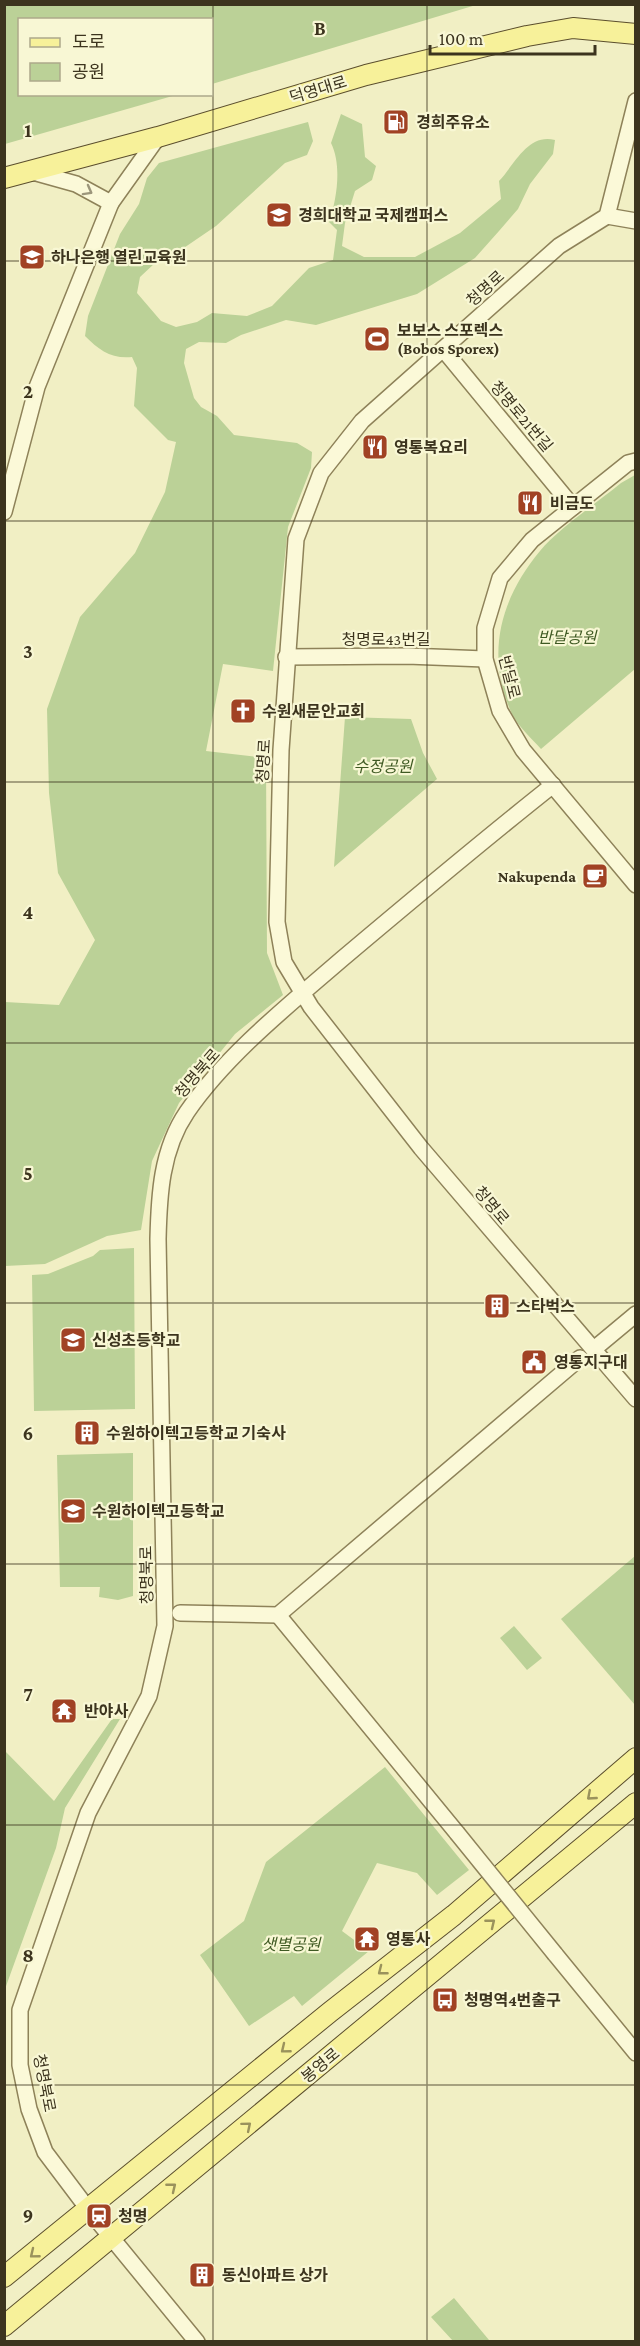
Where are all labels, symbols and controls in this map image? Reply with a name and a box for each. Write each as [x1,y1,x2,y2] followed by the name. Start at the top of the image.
[314,17,326,39] text: B
[18,18,213,96] legend
[430,18,595,56] scale bar
[439,29,484,49] text: 100 m
[72,32,105,52] text: 도로
[72,62,105,82] text: 공원
[288,73,349,106] street label: 덕영대로
[381,107,411,137] fuel station icon: 경희주유소
[416,114,490,131] place label: 경희주유소
[24,119,32,141] text: 1
[82,184,92,195] one-way arrow
[264,200,294,230] school or university icon: 경희대학교 국제캠퍼스
[298,206,449,224] place label: 경희대학교 국제캠퍼스
[17,242,47,272] school or university icon: 하나은행 열린교육원
[51,249,187,266] place label: 하나은행 열린교육원
[463,267,508,309] street label: 청명로
[397,322,503,358] place label: 보보스 스포렉스 (Bobos Sporex)
[362,324,392,354] sports icon: 보보스 스포렉스 (Bobos Sporex)
[487,378,556,455] street label: 청명로21번길
[23,380,33,402] text: 2
[360,432,390,462] restaurant icon: 영통복요리
[394,439,468,456] place label: 영통복요리
[515,488,545,518] restaurant icon: 비금도
[550,495,594,512] place label: 비금도
[538,629,598,646] park label: 반달공원
[341,631,431,648] street label: 청명로43번길
[23,640,33,662] text: 3
[496,654,523,701] street label: 반달로
[228,696,258,726] church icon: 수원새문안교회
[262,703,365,720] place label: 수원새문안교회
[254,738,273,784] street label: 청명로
[354,758,414,775] park label: 수정공원
[580,861,610,891] cafe icon: Nakupenda
[498,868,576,885] place label: Nakupenda
[23,901,34,923] text: 4
[172,1045,223,1101] street label: 청명북로
[23,1162,33,1184] text: 5
[471,1183,512,1228] street label: 청명로
[482,1291,512,1321] building icon: 스타벅스
[516,1298,575,1315] place label: 스타벅스
[58,1325,88,1355] school or university icon: 신성초등학교
[92,1331,181,1349] place label: 신성초등학교
[519,1347,549,1377] public building icon: 영통지구대
[554,1354,628,1371] place label: 영통지구대
[72,1418,102,1448] building icon: 수원하이텍고등학교 기숙사
[23,1422,33,1444] text: 6
[106,1424,286,1442] place label: 수원하이텍고등학교 기숙사
[58,1496,88,1526] school or university icon: 수원하이텍고등학교
[92,1502,225,1520] place label: 수원하이텍고등학교
[137,1545,156,1605] street label: 청명북로
[23,1683,33,1705] text: 7
[49,1696,79,1726] temple icon: 반야사
[84,1703,128,1720] place label: 반야사
[587,1789,598,1800] one-way arrow
[484,1920,495,1931] one-way arrow
[352,1924,382,1954] temple icon: 영통사
[386,1931,430,1948] place label: 영통사
[262,1936,322,1953] park label: 샛별공원
[22,1944,34,1966] text: 8
[377,1964,388,1975] one-way arrow
[430,1985,460,2015] bus stop icon: 청명역4번출구
[464,1992,561,2009] place label: 청명역4번출구
[280,2041,291,2052] one-way arrow
[298,2045,343,2086] street label: 봉영로
[31,2053,59,2114] street label: 청명북로
[240,2122,251,2133] one-way arrow
[165,2183,176,2194] one-way arrow
[84,2201,114,2231] station icon: 청명
[23,2204,33,2226] text: 9
[118,2208,147,2225] place label: 청명
[29,2247,40,2258] one-way arrow
[187,2260,217,2290] building icon: 동신아파트 상가
[222,2267,328,2284] place label: 동신아파트 상가

